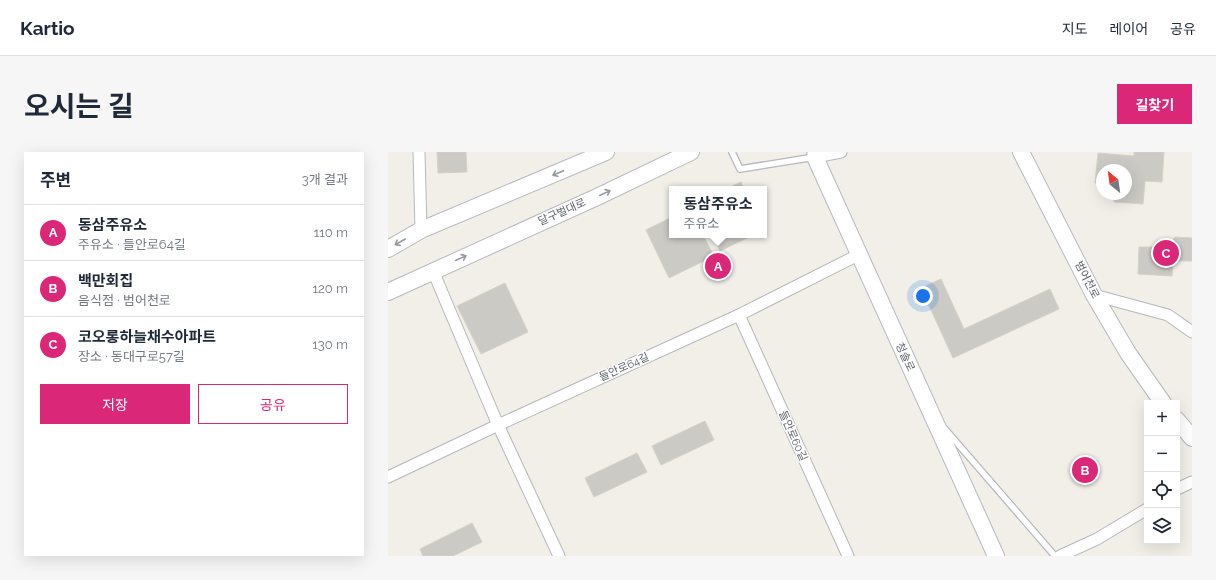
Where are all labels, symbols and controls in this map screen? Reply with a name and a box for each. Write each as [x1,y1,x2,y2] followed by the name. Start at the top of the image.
[20,17,75,39] text: Kartio
[1062,21,1088,37] text: 지도
[1110,21,1148,37] text: 레이어
[1170,21,1196,37] text: 공유
[1117,84,1192,124] button: 길찾기
[24,90,134,123] text: 오시는 길
[1096,164,1132,200] north arrow
[552,169,564,177] one-way arrow
[40,170,71,190] text: 주변
[302,172,348,187] text: 3개 결과
[669,186,767,238] popup
[599,189,611,196] one-way arrow
[683,195,753,213] text: 동삼주유소
[536,196,588,228] street label: 달구벌대로
[78,216,147,234] text: 동삼주유소
[683,216,719,231] text: 주유소
[49,225,57,240] text: A
[314,225,348,240] text: 110 m
[78,237,186,252] text: 주유소 · 들안로64길
[394,238,406,246] one-way arrow
[1153,238,1179,268] pin: C
[705,251,731,281] pin: A
[455,254,467,261] one-way arrow
[1072,259,1102,301] street label: 범어천로
[78,272,133,290] text: 백만회집
[49,281,57,296] text: B
[312,281,348,296] text: 120 m
[913,286,933,306] your location
[78,293,171,308] text: 음식점 · 범어천로
[78,328,216,346] text: 코오롱하늘채수아파트
[49,337,57,352] text: C
[312,337,348,352] text: 130 m
[893,340,917,374] street label: 청솔로
[78,349,185,364] text: 장소 · 동대구로57길
[597,350,651,384] street label: 들안로64길
[40,384,190,424] button: 저장
[198,384,348,424] button: 공유
[1144,400,1180,544] map controls
[1144,400,1180,436] button: +
[776,409,810,463] street label: 들안로60길
[1144,436,1180,472] button: −
[1072,455,1098,485] pin: B
[1144,472,1180,508] button: locate
[1144,508,1180,544] button: layers

